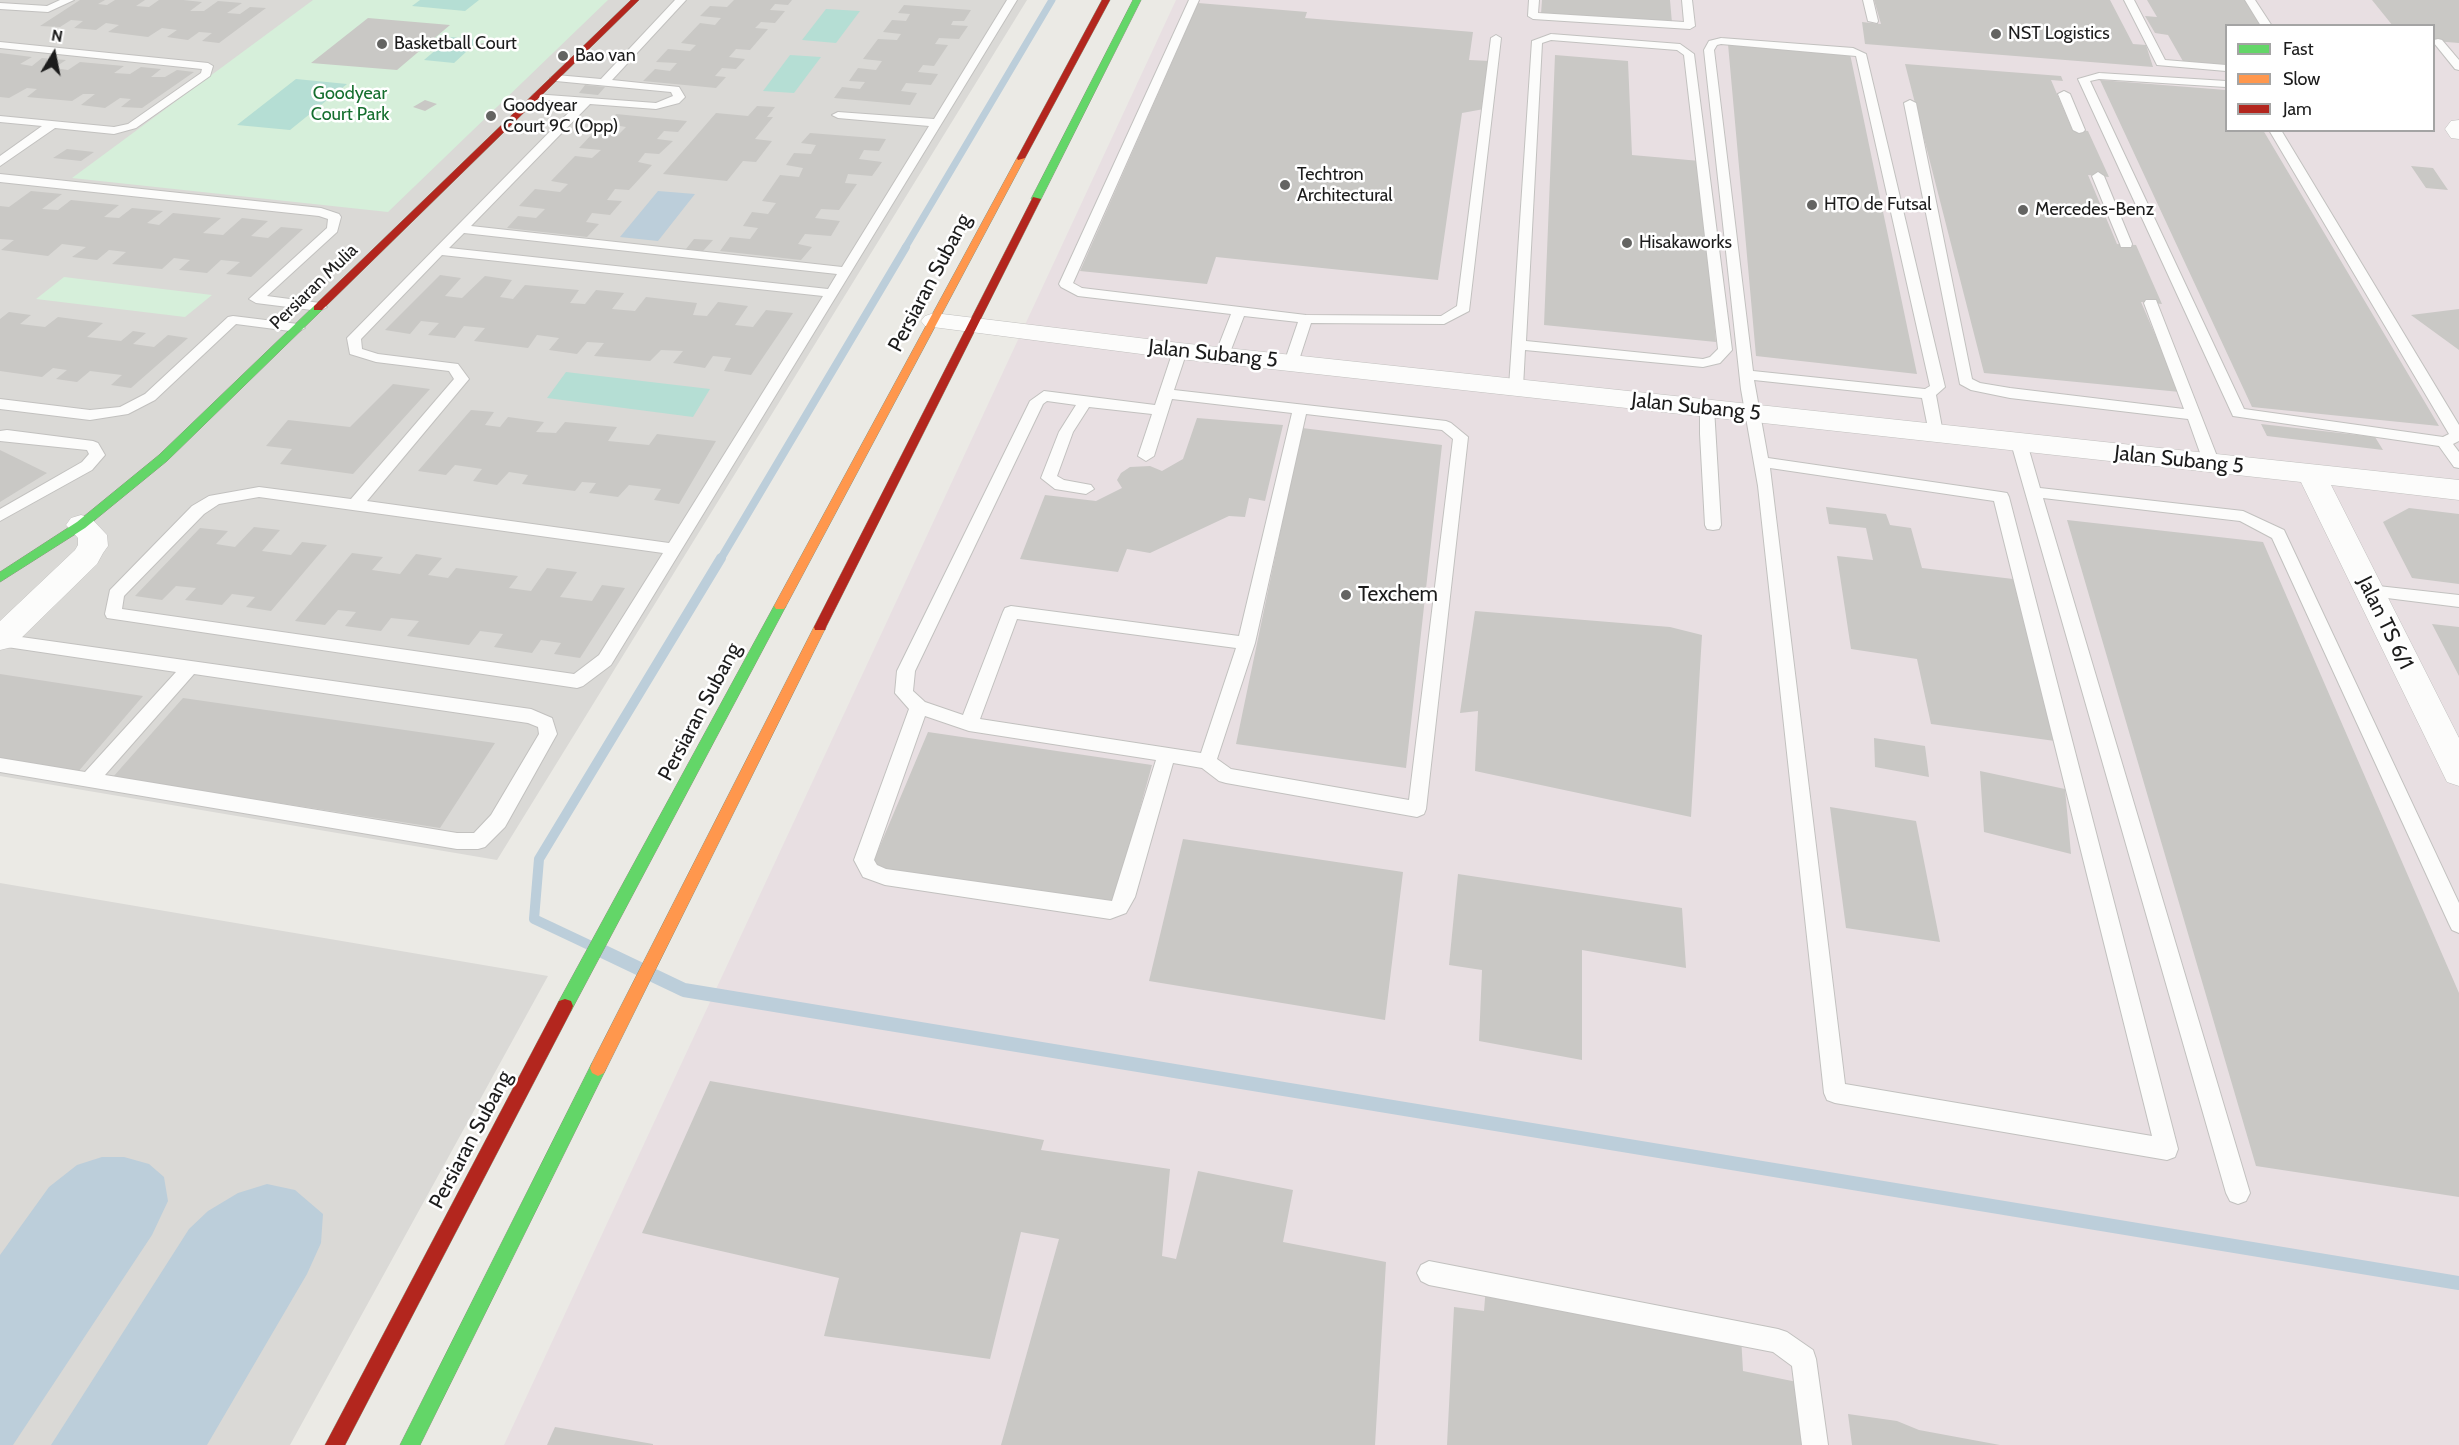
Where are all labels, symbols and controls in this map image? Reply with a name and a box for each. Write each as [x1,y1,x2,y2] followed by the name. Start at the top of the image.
[2008,23,2110,45] place label: NST Logistics
[24,24,84,84] north arrow
[2225,24,2435,132] legend
[50,25,64,46] text: N
[1989,27,2003,41] marker: NST Logistics
[394,33,517,55] place label: Basketball Court
[375,37,389,51] marker: Basketball Court
[2283,38,2314,60] text: Fast
[575,45,636,67] place label: Bao van
[556,49,570,63] marker: Bao van
[2283,68,2320,90] text: Slow
[311,83,389,125] park label: Goodyear Court Park
[503,95,618,138] place label: Goodyear Court 9C (Opp)
[2283,98,2312,120] text: Jam
[484,109,498,123] marker: Goodyear Court 9C (Opp)
[1297,164,1393,207] place label: Techtron Architectural
[1278,178,1292,192] marker: Techtron Architectural
[1824,194,1932,216] place label: HTO de Futsal
[1805,198,1819,212] marker: HTO de Futsal
[2035,199,2154,221] place label: Mercedes-Benz
[2016,203,2030,217] marker: Mercedes-Benz
[883,210,977,356] street label: Persiaran Subang
[1639,232,1732,254] place label: Hisakaworks
[1620,236,1634,250] marker: Hisakaworks
[266,240,362,334] street label: Persiaran Mulia
[1147,335,1279,373] street label: Jalan Subang 5
[1630,388,1762,426] street label: Jalan Subang 5
[2113,441,2245,479] street label: Jalan Subang 5
[2352,572,2418,674] street label: Jalan TS 6/1
[1358,582,1438,608] place label: Texchem
[1339,588,1353,602] marker: Texchem
[653,639,747,785] street label: Persiaran Subang
[424,1067,518,1213] street label: Persiaran Subang

